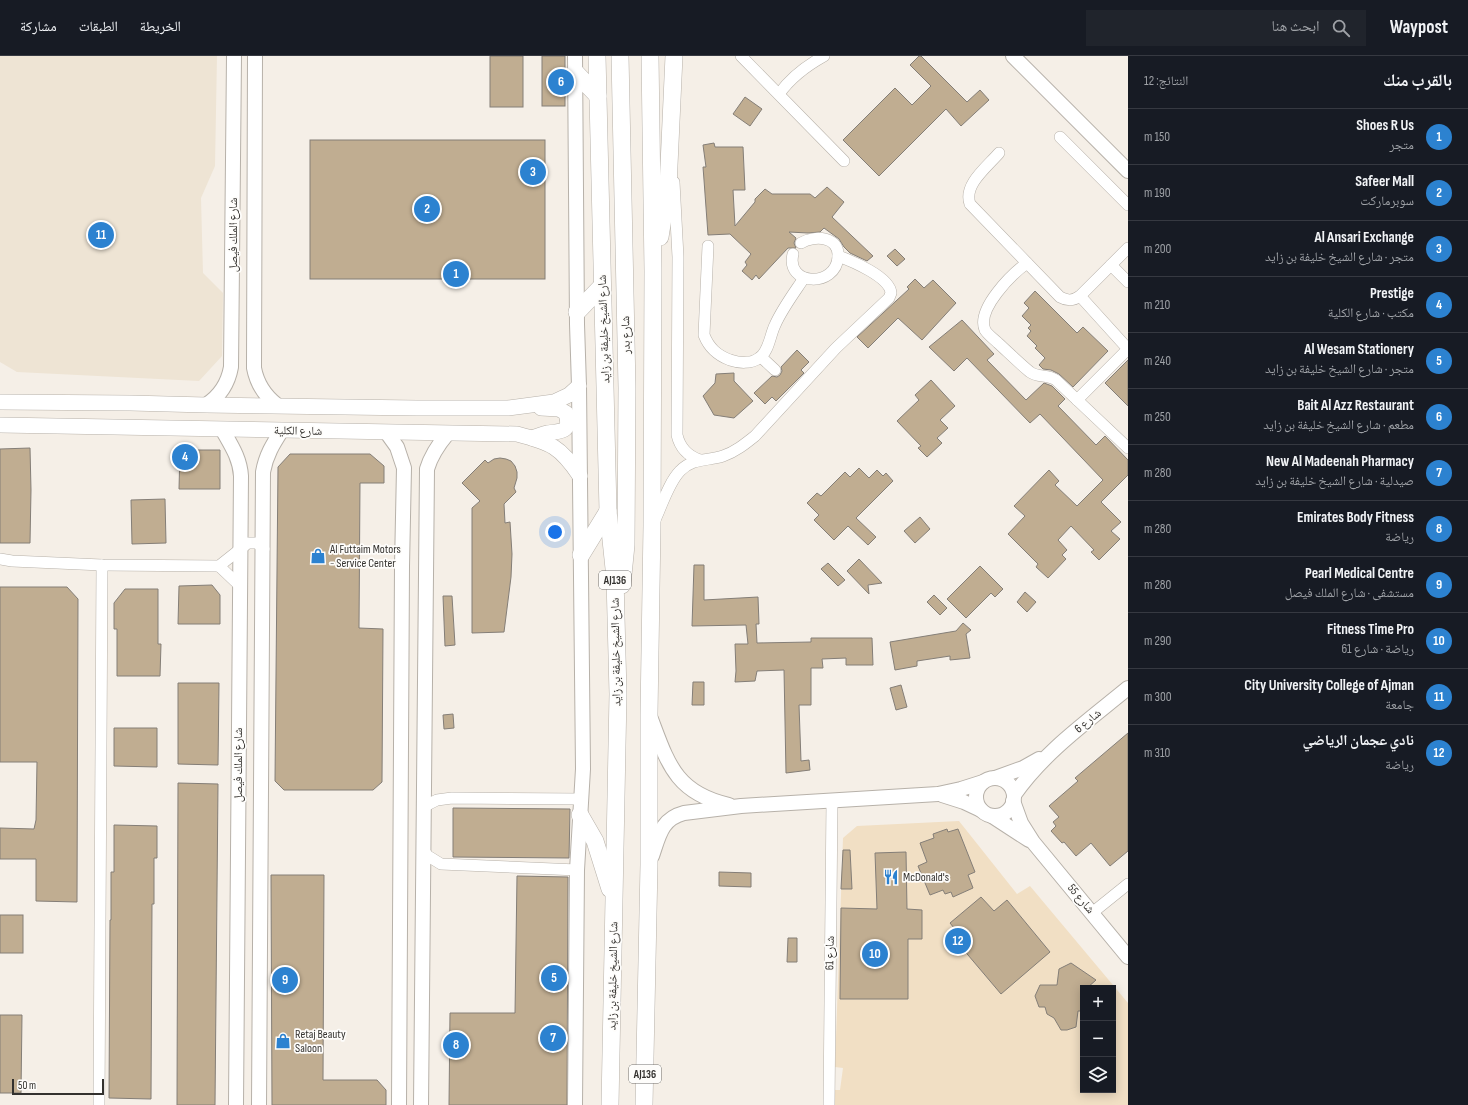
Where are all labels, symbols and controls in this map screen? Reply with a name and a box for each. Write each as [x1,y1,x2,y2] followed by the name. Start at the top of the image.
[1086,10,1366,46] search box
[1390,16,1448,39] text: Waypost
[1272,17,1320,36] text: ابحث هنا
[1330,17,1352,39] icon: search
[20,18,57,35] text: مشاركة
[79,18,118,35] text: الطبقات
[140,18,181,35] text: الخريطة
[548,67,574,97] pin: 6
[1383,71,1452,91] text: بالقرب منك
[1144,73,1188,89] text: النتائج: 12
[1356,116,1414,135] text: Shoes R Us
[1144,129,1170,145] text: 150 m
[1436,129,1442,145] text: 1
[1389,137,1414,153] text: متجر
[520,157,546,187] pin: 3
[1355,172,1414,191] text: Safeer Mall
[1144,185,1171,201] text: 190 m
[1436,185,1442,201] text: 2
[1360,193,1414,209] text: سوبرماركت
[414,194,440,224] pin: 2
[226,198,241,272] street label: شارع الملك فيصل
[88,220,114,250] pin: 11
[1314,228,1414,247] text: Al Ansari Exchange
[1144,241,1171,257] text: 200 m
[1436,241,1442,257] text: 3
[1265,249,1414,265] text: متجر · شارع الشيخ خليفة بن زايد
[443,259,469,289] pin: 1
[595,274,613,384] street label: شارع الشيخ خليفة بن زايد
[1370,284,1414,303] text: Prestige
[1144,297,1170,313] text: 210 m
[1436,297,1442,313] text: 4
[1328,305,1414,321] text: مكتب · شارع الكلية
[618,316,634,355] street label: شارع بدر
[1304,340,1414,359] text: Al Wesam Stationery
[1144,353,1171,369] text: 240 m
[1436,353,1442,369] text: 5
[1265,361,1414,377] text: متجر · شارع الشيخ خليفة بن زايد
[1297,396,1414,415] text: Bait Al Azz Restaurant
[1144,409,1171,425] text: 250 m
[1436,409,1442,425] text: 6
[1263,417,1414,433] text: مطعم · شارع الشيخ خليفة بن زايد
[274,423,322,439] street label: شارع الكلية
[172,442,198,472] pin: 4
[1266,452,1414,471] text: New Al Madeenah Pharmacy
[1144,465,1171,481] text: 280 m
[1436,465,1442,481] text: 7
[1255,473,1414,489] text: صيدلية · شارع الشيخ خليفة بن زايد
[1297,508,1414,527] text: Emirates Body Fitness
[1144,521,1171,537] text: 280 m
[1436,521,1442,537] text: 8
[545,522,565,542] your location
[1385,529,1414,545] text: رياضة
[329,542,401,571] place label: Al Futtaim Motors - Service Center
[309,547,327,565] shop icon: Al Futtaim Motors - Service Center
[1305,564,1414,583] text: Pearl Medical Centre
[599,571,631,589] road number: AJ136
[1144,577,1171,593] text: 280 m
[1436,577,1442,593] text: 9
[1285,585,1414,601] text: مستشفى · شارع الملك فيصل
[608,597,624,706] street label: شارع الشيخ خليفة بن زايد
[1327,620,1414,639] text: Fitness Time Pro
[1144,633,1171,649] text: 290 m
[1433,633,1445,649] text: 10
[1341,641,1414,657] text: رياضة · شارع 61
[1244,676,1414,695] text: City University College of Ajman
[1144,689,1171,705] text: 300 m
[1434,689,1444,705] text: 11
[1385,697,1414,713] text: جامعة
[1072,706,1104,736] street label: شارع 6
[231,728,246,802] street label: شارع الملك فيصل
[1302,731,1414,750] text: نادي عجمان الرياضي
[1144,745,1170,761] text: 310 m
[1434,745,1444,761] text: 12
[1385,757,1414,773] text: رياضة
[882,868,900,886] restaurant icon: McDonald's
[903,870,949,885] place label: McDonald's
[1064,881,1098,917] street label: شارع 55
[605,921,621,1030] street label: شارع الشيخ خليفة بن زايد
[945,926,971,956] pin: 12
[822,936,838,970] street label: شارع 61
[862,939,888,969] pin: 10
[541,963,567,993] pin: 5
[272,965,298,995] pin: 9
[1080,985,1116,1093] map controls
[1080,985,1116,1021] button: +
[1080,1021,1116,1057] button: −
[540,1023,566,1053] pin: 7
[295,1027,346,1056] place label: Retaj Beauty Saloon
[443,1030,469,1060] pin: 8
[274,1032,292,1050] shop icon: Retaj Beauty Saloon
[1080,1057,1116,1093] button: layers
[629,1065,661,1083] road number: AJ136
[12,1077,104,1096] scale bar
[18,1079,36,1092] text: 50 m

